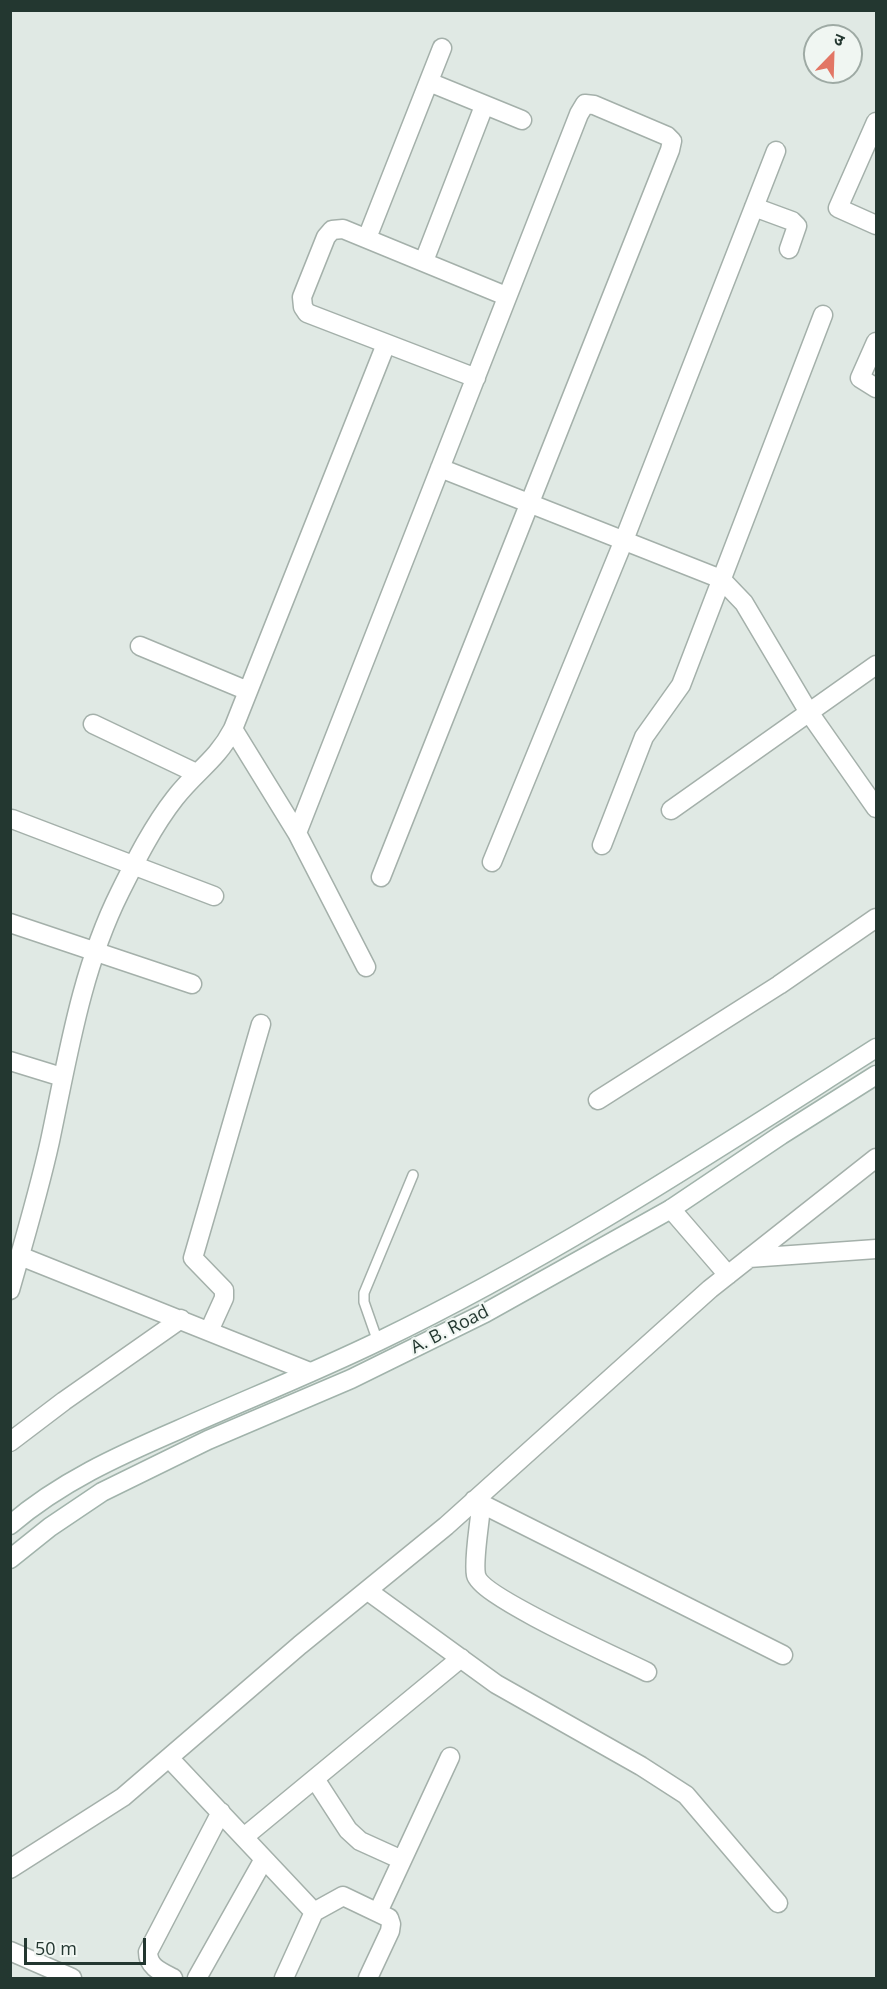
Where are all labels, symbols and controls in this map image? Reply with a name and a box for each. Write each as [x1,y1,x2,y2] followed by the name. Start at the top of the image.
[803,24,863,84] north arrow
[831,27,848,51] text: उ
[407,1301,493,1359] street label: A. B. Road
[27,1926,148,1964] scale bar
[35,1936,77,1960] text: 50 m

